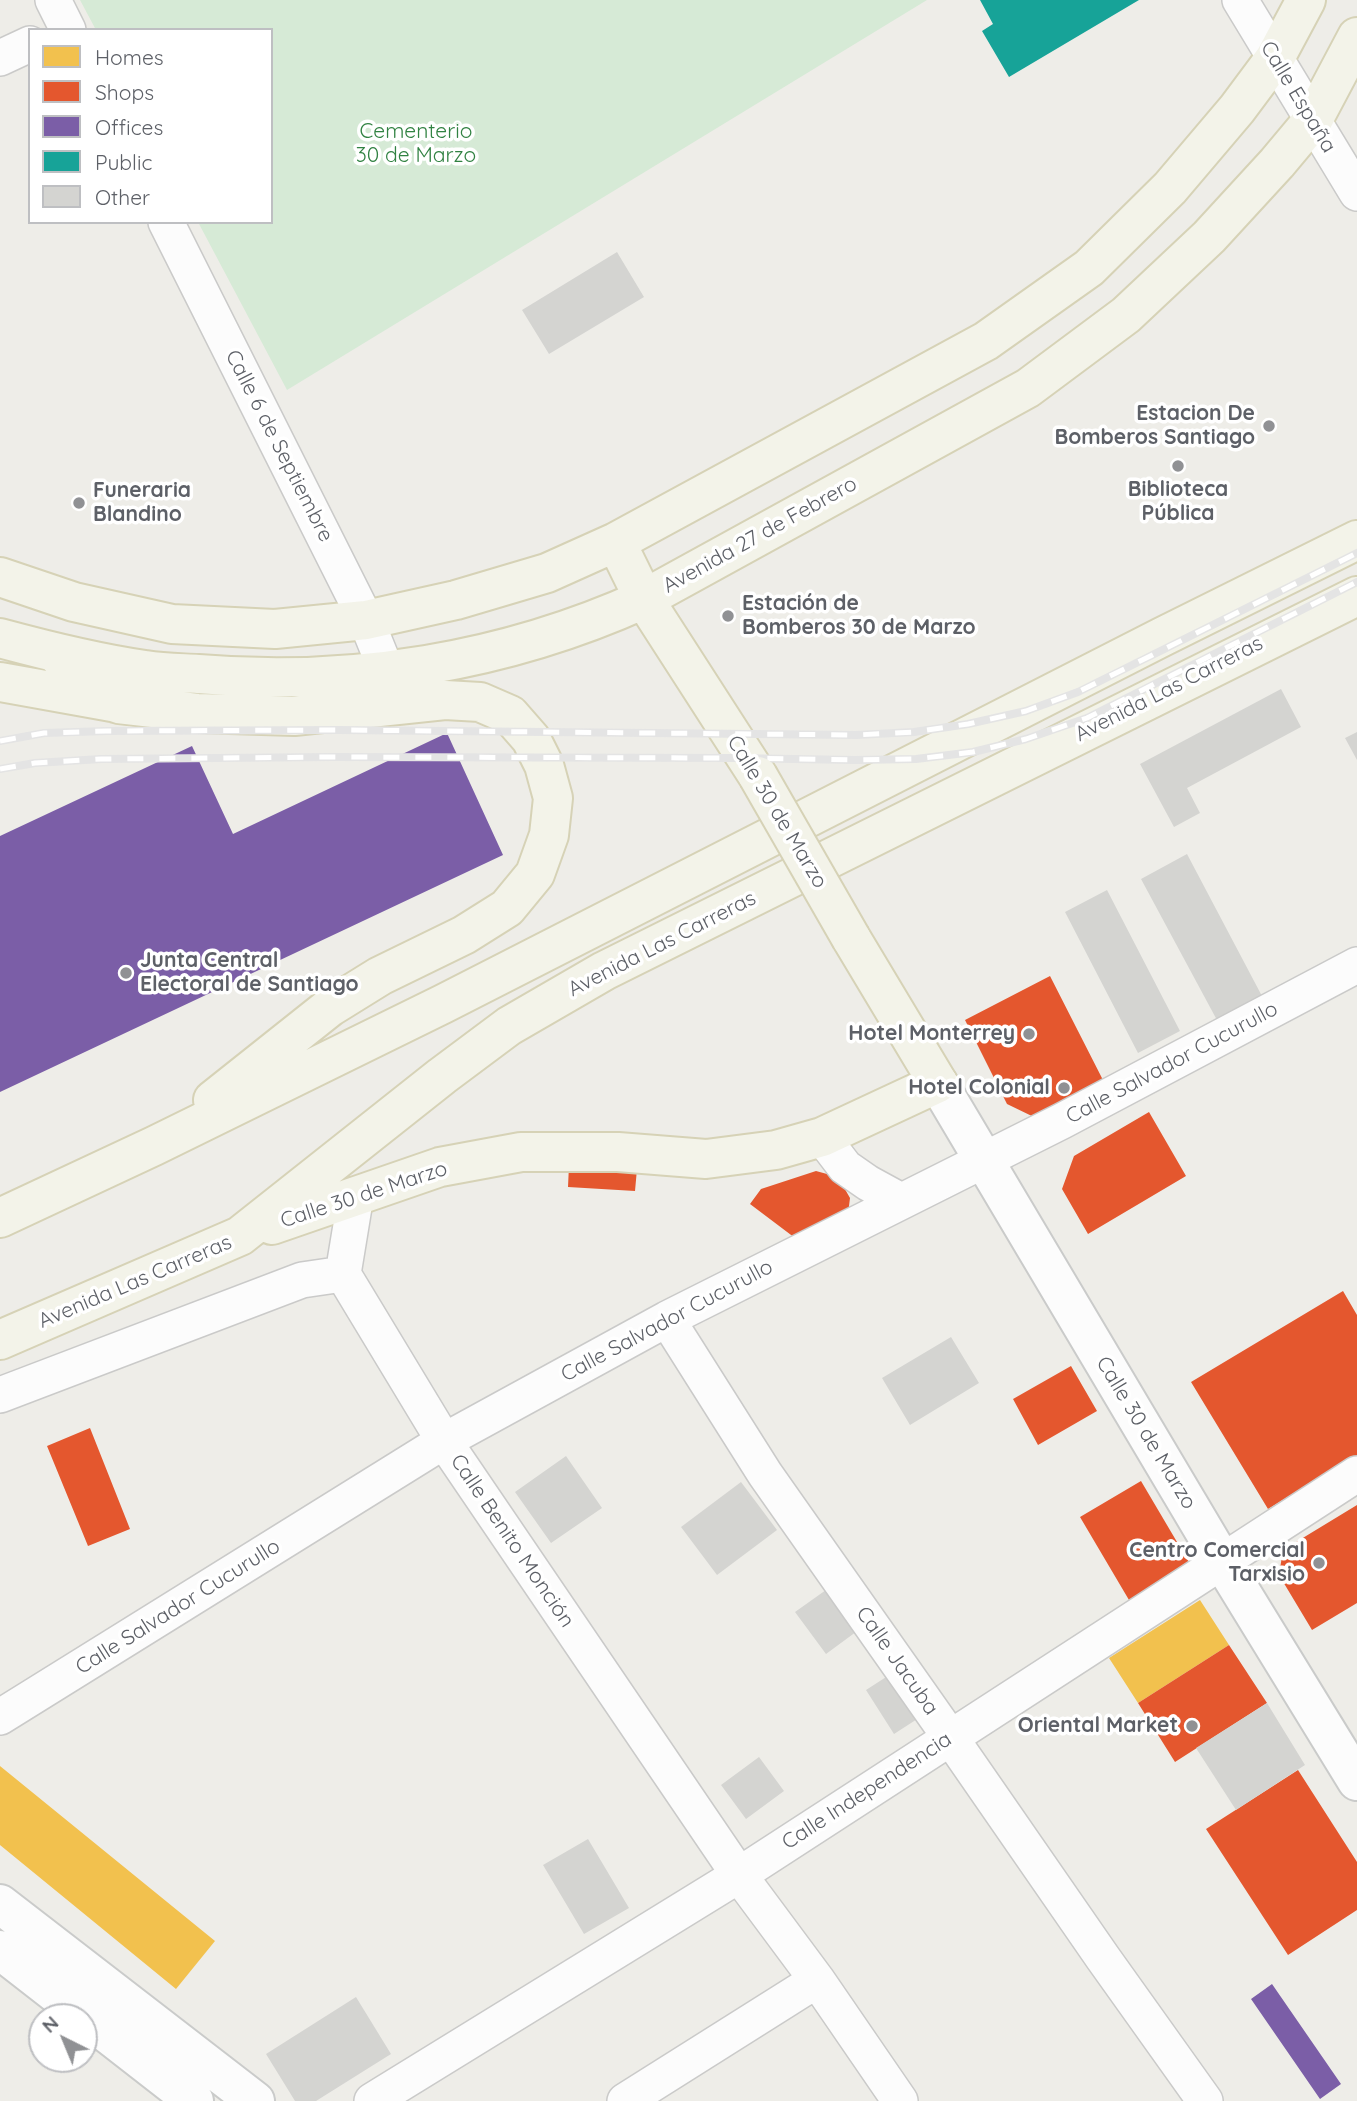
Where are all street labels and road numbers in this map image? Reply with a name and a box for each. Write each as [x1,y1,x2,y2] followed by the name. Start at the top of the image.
[1255,37,1341,157] street label: Calle España
[220,346,338,546] street label: Calle 6 de Septiembre
[659,471,861,599] street label: Avenida 27 de Febrero
[1071,631,1267,747] street label: Avenida Las Carreras
[721,731,833,893] street label: Calle 30 de Marzo
[564,886,760,1002] street label: Avenida Las Carreras
[1062,996,1282,1130] street label: Calle Salvador Cucurullo
[277,1156,451,1234] street label: Calle 30 de Marzo
[35,1230,235,1334] street label: Avenida Las Carreras
[557,1254,777,1388] street label: Calle Salvador Cucurullo
[1090,1352,1202,1514] street label: Calle 30 de Marzo
[445,1450,579,1632] street label: Calle Benito Monción
[71,1534,285,1680] street label: Calle Salvador Cucurullo
[850,1602,944,1720] street label: Calle Jacuba
[778,1727,956,1855] street label: Calle Independencia

